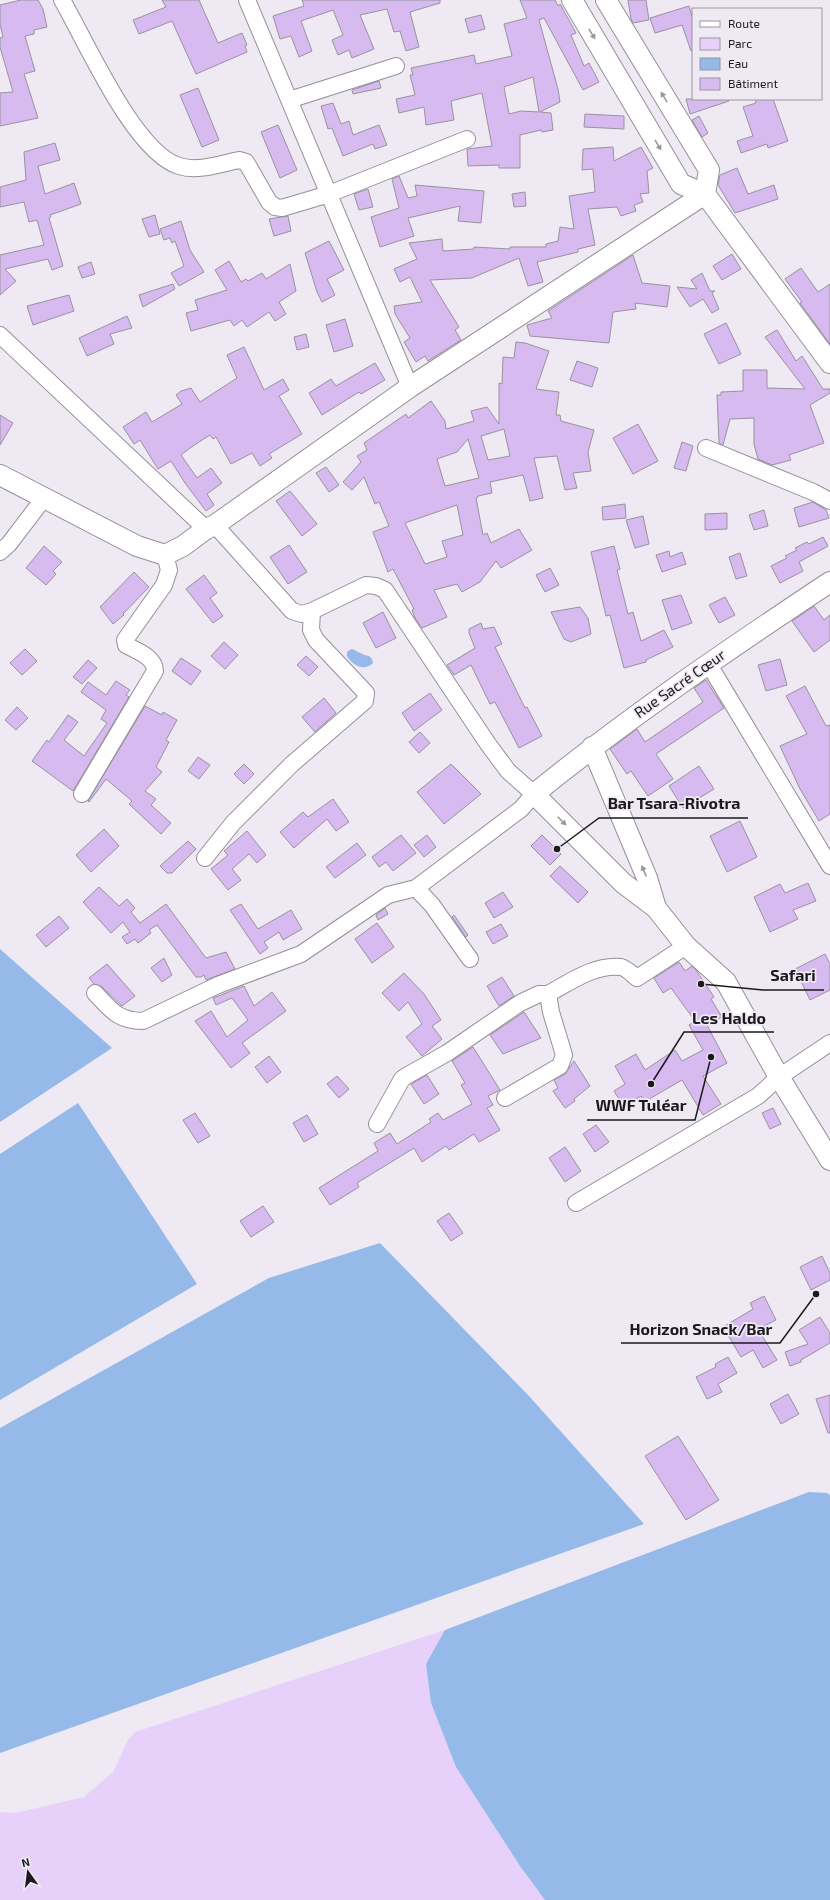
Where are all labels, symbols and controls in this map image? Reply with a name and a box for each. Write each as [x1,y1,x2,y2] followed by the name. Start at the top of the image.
[692,8,822,100] legend
[728,16,760,30] text: Route
[588,28,595,40] one-way arrow
[728,36,752,50] text: Parc
[728,56,748,70] text: Eau
[728,76,779,90] text: Bâtiment
[661,91,668,103] one-way arrow
[654,140,662,150] one-way arrow
[630,645,728,721] street label: Rue Sacré Cœur
[599,790,748,818] callout: Bar Tsara-Rivotra
[608,793,740,812] text: Bar Tsara-Rivotra
[557,816,567,826] one-way arrow
[641,865,647,877] one-way arrow
[763,962,824,990] callout: Safari
[770,965,816,984] text: Safari
[684,1004,774,1032] callout: Les Haldo
[692,1008,766,1027] text: Les Haldo
[587,1092,695,1120] callout: WWF Tuléar
[595,1095,687,1114] text: WWF Tuléar
[621,1315,780,1343] callout: Horizon Snack/Bar
[630,1319,773,1338] text: Horizon Snack/Bar
[8,1852,48,1892] north arrow
[20,1855,31,1869] text: N

